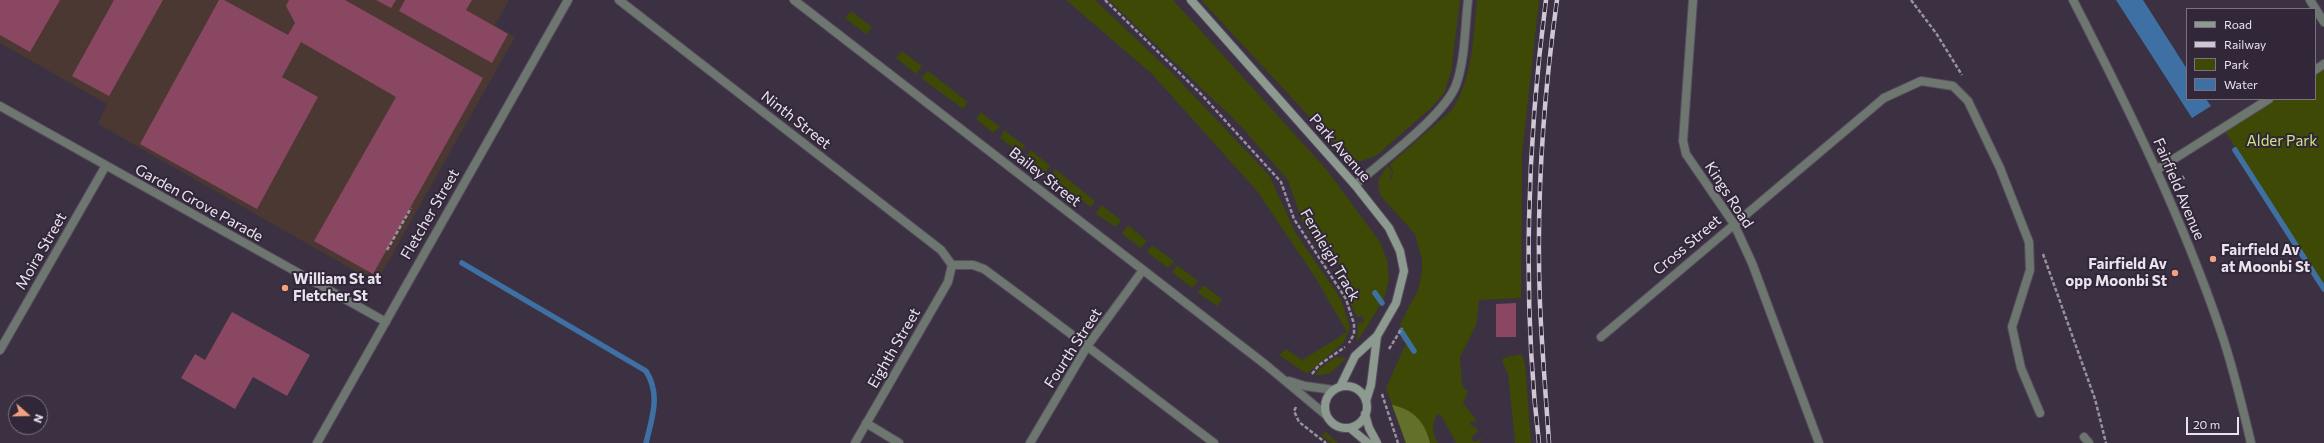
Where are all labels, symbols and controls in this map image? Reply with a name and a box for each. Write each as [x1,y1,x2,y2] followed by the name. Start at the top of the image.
[2186,8,2316,100] legend
[2224,17,2252,31] text: Road
[2224,37,2266,51] text: Railway
[2224,57,2249,71] text: Park
[2224,77,2258,91] text: Water
[757,87,835,153] street label: Ninth Street
[1306,110,1374,186] street label: Park Avenue
[2247,132,2317,150] park label: Alder Park
[2149,135,2209,243] street label: Fairfield Avenue
[1006,143,1084,211] street label: Bailey Street
[1701,158,1757,232] street label: Kings Road
[132,160,266,246] street label: Garden Grove Parade
[397,166,463,262] street label: Fletcher Street
[1296,206,1364,304] street label: Fernleigh Track
[12,209,70,293] street label: Moira Street
[1649,211,1725,279] street label: Cross Street
[2221,241,2310,276] place label: Fairfield Av at Moonbi St
[2208,254,2218,264] marker: Fairfield Av at Moonbi St
[2065,255,2167,290] place label: Fairfield Av opp Moonbi St
[2170,268,2180,278] marker: Fairfield Av opp Moonbi St
[293,270,381,305] place label: William St at Fletcher St
[280,283,290,293] marker: William St at Fletcher St
[864,305,924,391] street label: Eighth Street
[1041,305,1105,391] street label: Fourth Street
[8,395,48,435] north arrow
[2188,409,2241,435] scale bar
[31,413,46,425] text: N
[2193,417,2220,431] text: 20 m

